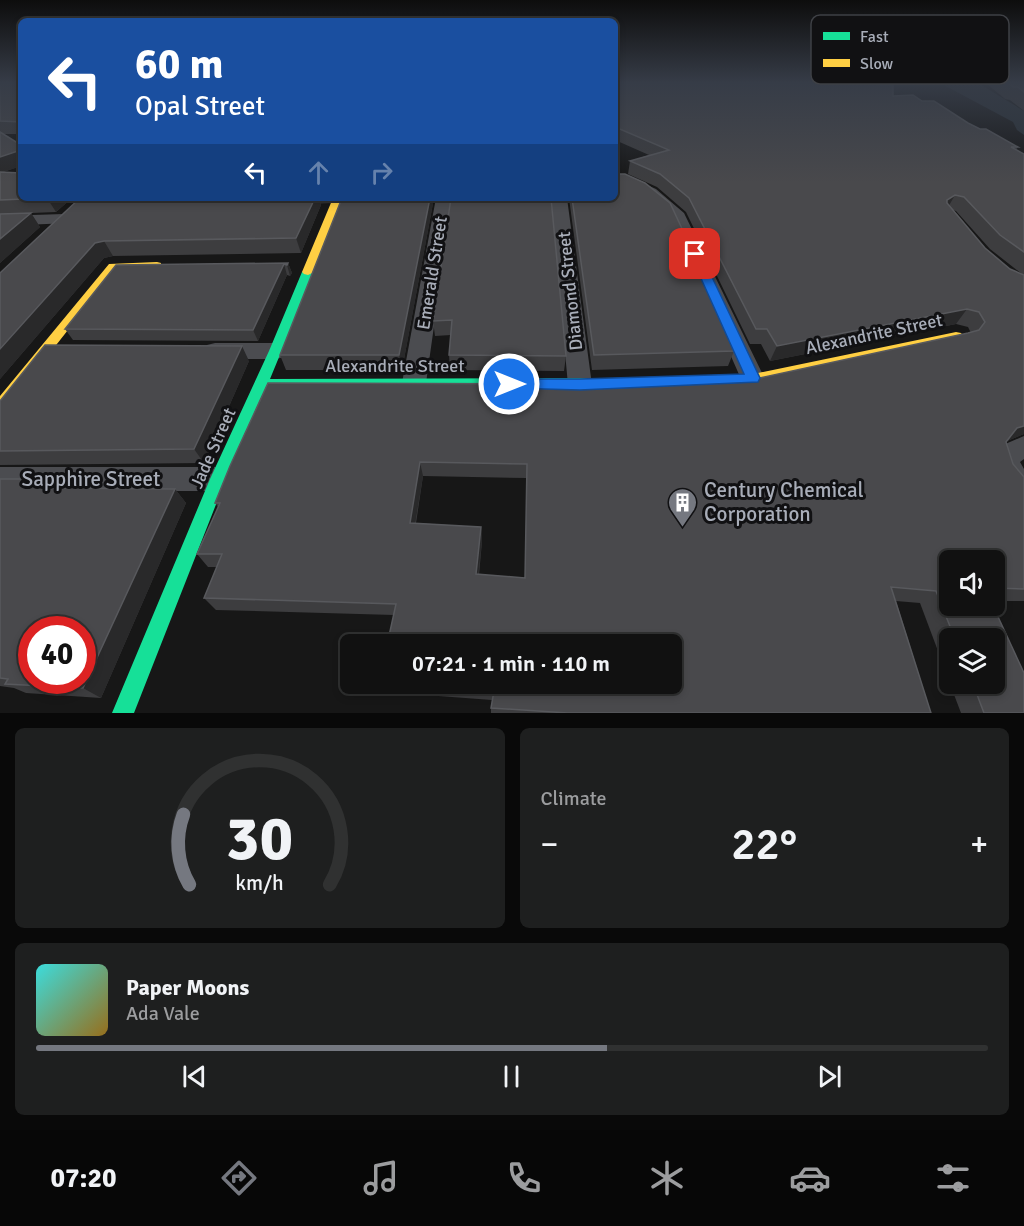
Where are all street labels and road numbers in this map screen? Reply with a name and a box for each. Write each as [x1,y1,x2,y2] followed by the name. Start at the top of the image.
[412,215,452,331] street label: Emerald Street
[553,230,587,352] street label: Diamond Street
[804,309,944,359] street label: Alexandrite Street
[325,355,465,377] street label: Alexandrite Street
[185,404,241,492] street label: Jade Street
[22,466,160,492] street label: Sapphire Street

